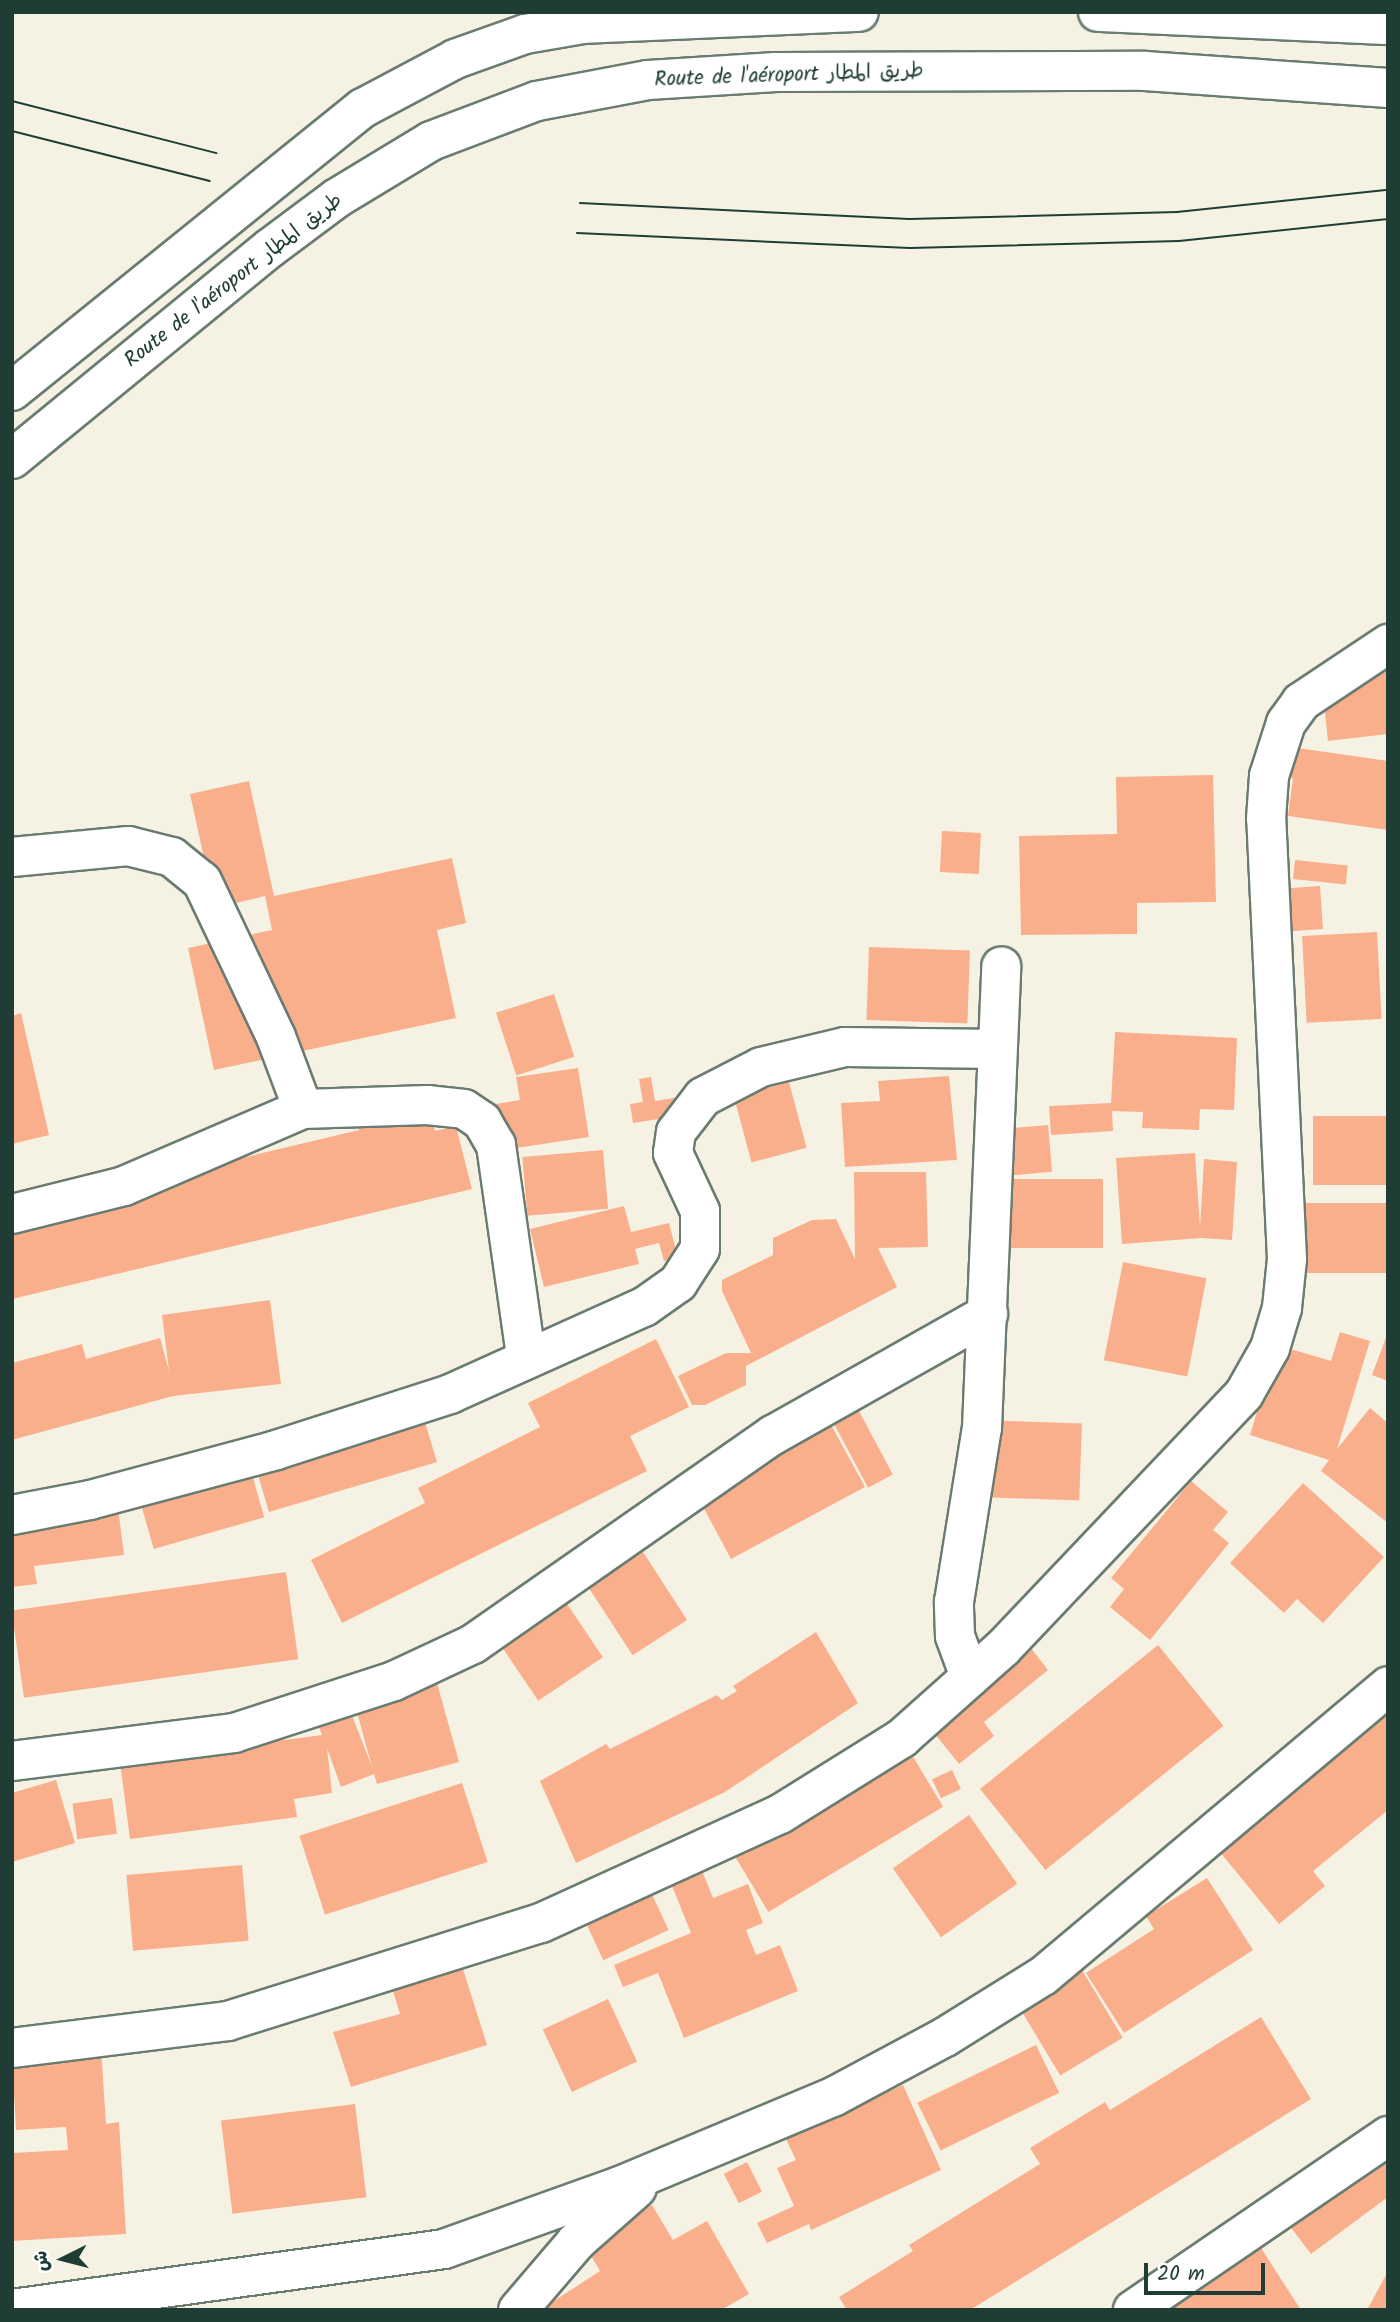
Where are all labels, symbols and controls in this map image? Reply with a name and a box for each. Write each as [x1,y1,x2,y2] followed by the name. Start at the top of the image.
[654,59,924,93] street label: Route de l'aéroport طريق المطار
[120,188,348,374] street label: Route de l'aéroport طريق المطار
[28,2224,98,2294] north arrow
[1148,2248,1269,2292] scale bar
[26,2249,58,2273] text: ش
[1157,2258,1205,2291] text: 20 m

